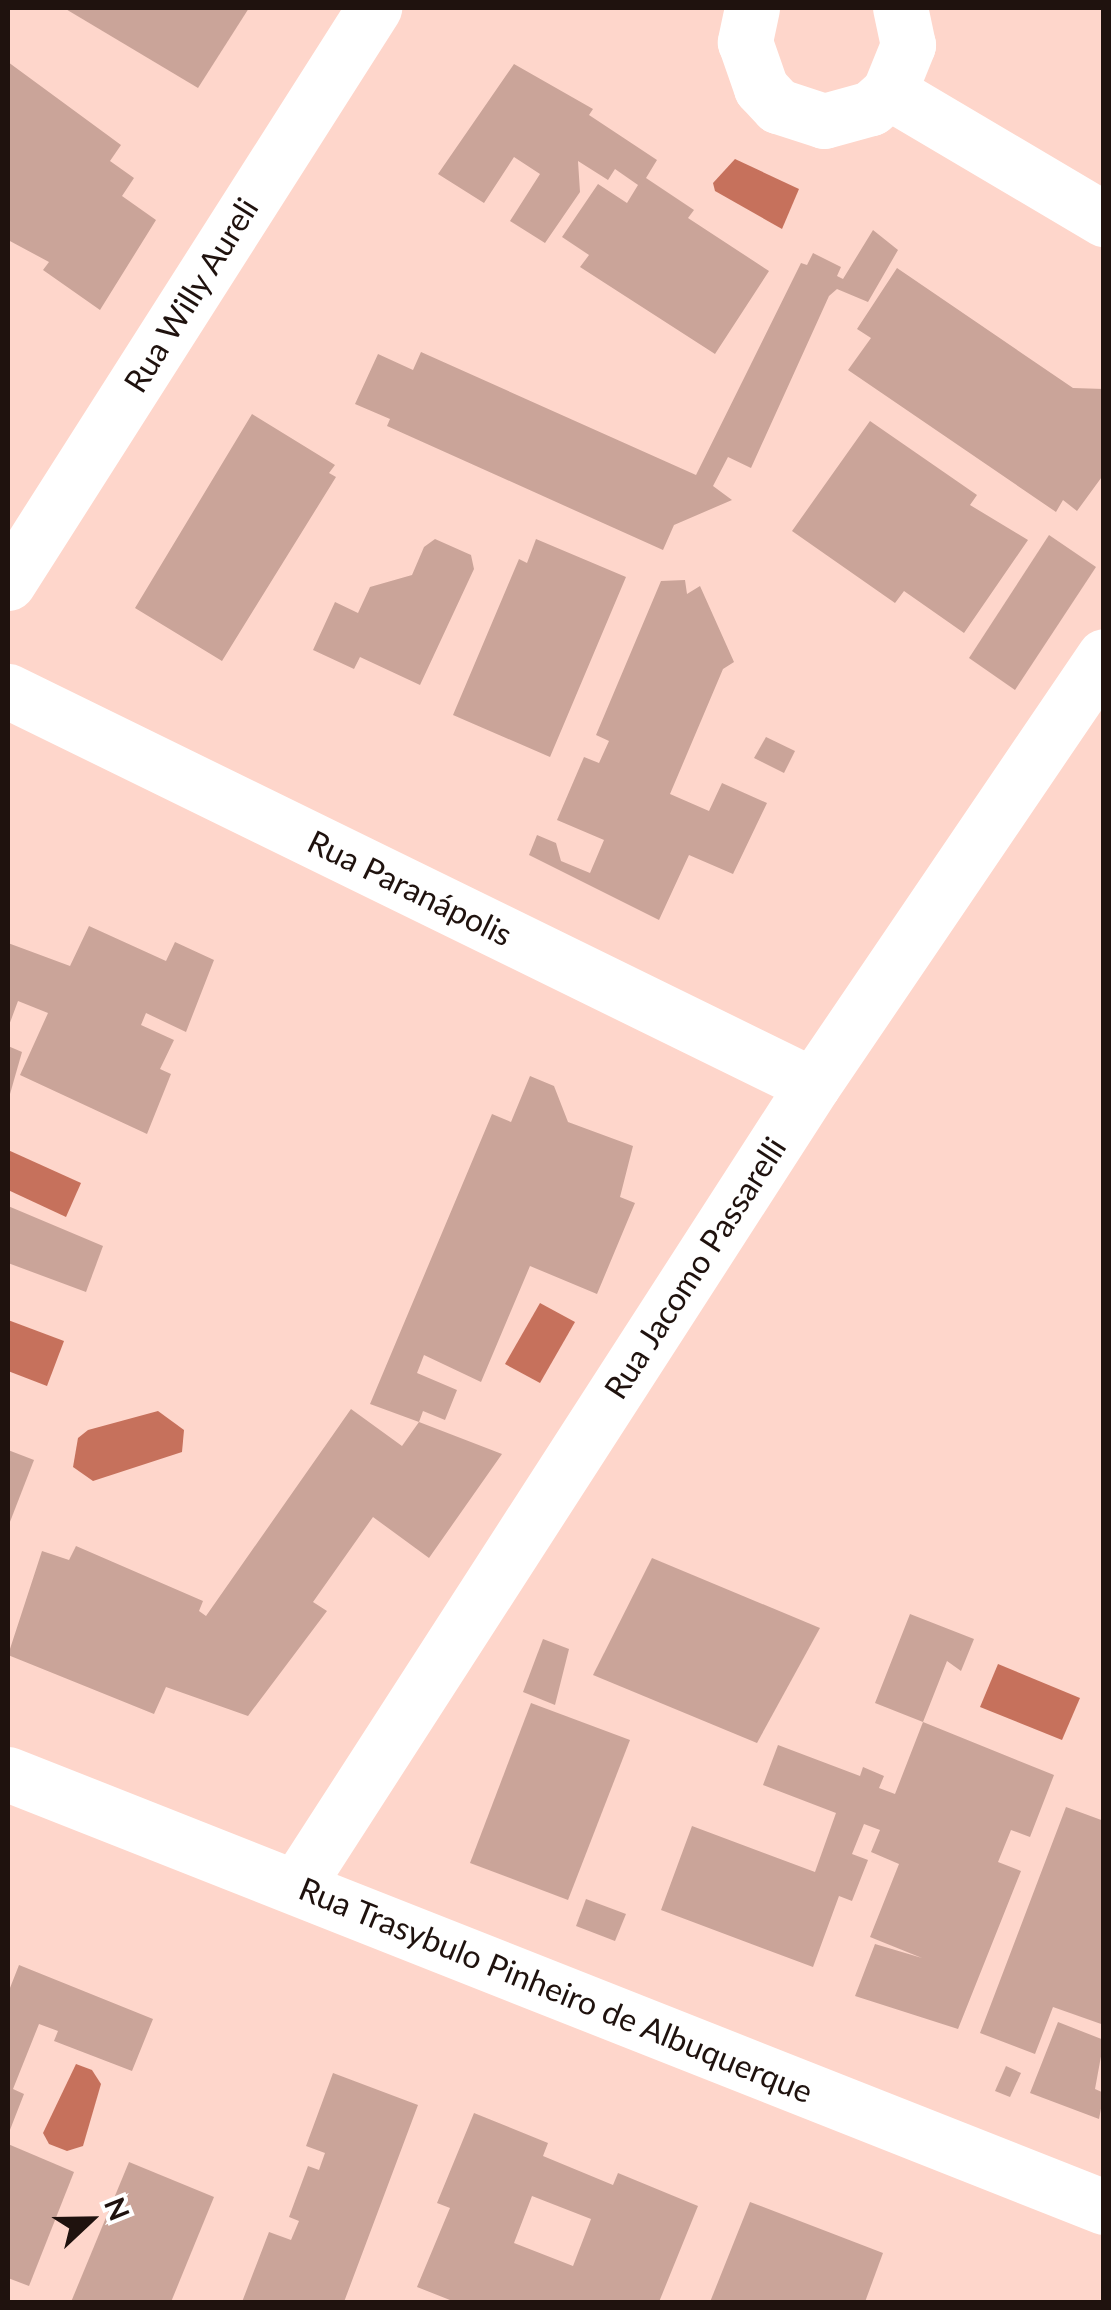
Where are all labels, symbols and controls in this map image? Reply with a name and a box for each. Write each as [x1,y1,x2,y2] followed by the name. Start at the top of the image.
[115,190,267,400] street label: Rua Willy Aureli
[302,822,518,954] street label: Rua Paranápolis
[596,1130,794,1406] street label: Rua Jacomo Passarelli
[293,1869,819,2111] street label: Rua Trasybulo Pinheiro de Albuquerque
[40,2170,140,2270] north arrow
[98,2192,138,2225] text: N

